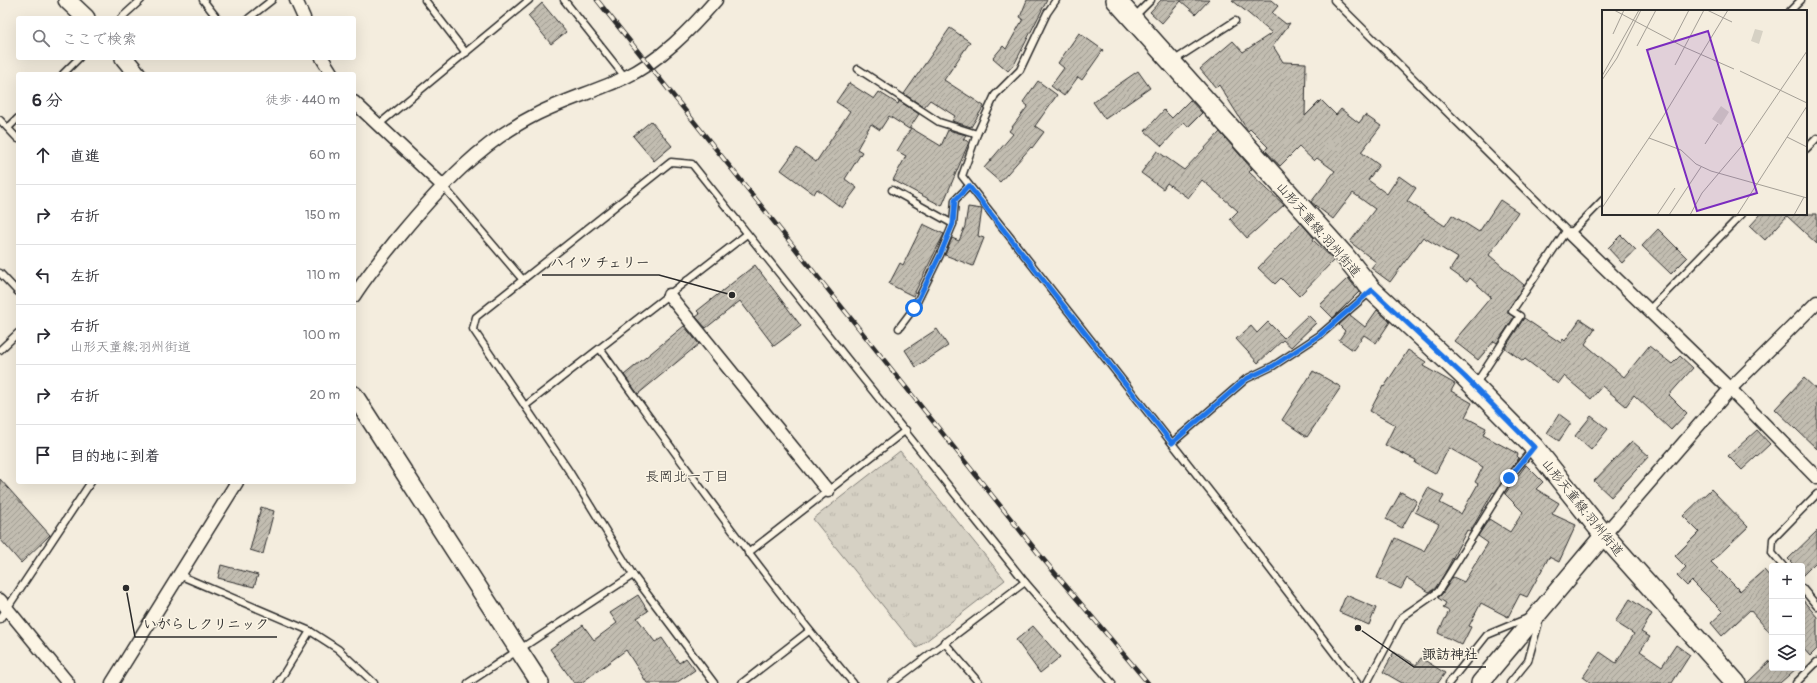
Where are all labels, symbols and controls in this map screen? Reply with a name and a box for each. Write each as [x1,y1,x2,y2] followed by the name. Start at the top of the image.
[1602,10,1807,215] inset map
[16,16,356,60] search box
[30,27,52,49] icon: search
[62,30,137,49] text: ここで検索
[32,90,63,111] text: 6 分
[266,92,340,108] text: 徒歩 · 440 m
[32,144,54,166] icon: ahead
[70,147,100,166] text: 直進
[309,147,340,163] text: 60 m
[1273,179,1364,280] street label: 山形天童線;羽州街道
[32,204,54,226] icon: right
[70,207,100,226] text: 右折
[305,207,340,223] text: 150 m
[542,249,659,275] callout: ハイツ チェリー
[550,254,650,271] text: ハイツ チェリー
[32,264,54,286] icon: left
[70,267,100,286] text: 左折
[307,267,340,283] text: 110 m
[905,299,923,317] route start
[70,317,100,336] text: 右折
[32,324,54,346] icon: right
[303,327,340,343] text: 100 m
[70,339,191,355] text: 山形天童線;羽州街道
[32,384,54,406] icon: right
[70,387,100,406] text: 右折
[309,387,340,403] text: 20 m
[32,444,54,466] icon: arrive
[70,447,160,466] text: 目的地に到着
[1538,456,1626,560] street label: 山形天童線;羽州街道
[645,468,729,485] district label: 長岡北一丁目
[1500,469,1518,487] route end
[1769,563,1805,671] map controls
[1769,563,1805,599] button: +
[1769,599,1805,635] button: −
[135,611,277,637] callout: いがらしクリニック
[143,616,269,633] text: いがらしクリニック
[1769,635,1805,671] button: layers
[1414,641,1486,667] callout: 諏訪神社
[1422,646,1478,663] text: 諏訪神社

